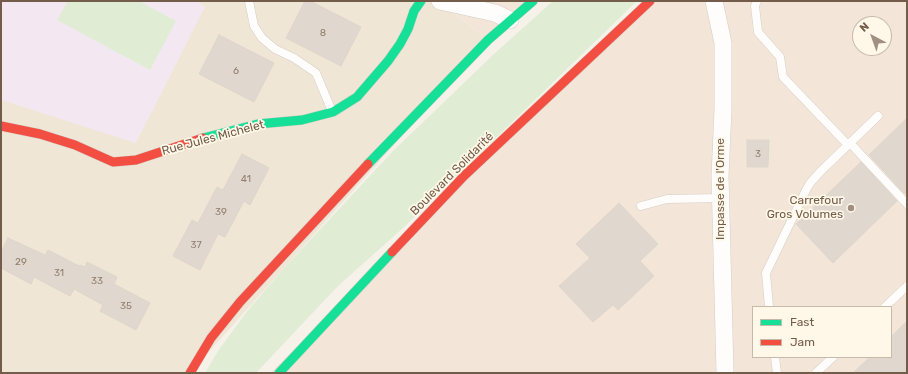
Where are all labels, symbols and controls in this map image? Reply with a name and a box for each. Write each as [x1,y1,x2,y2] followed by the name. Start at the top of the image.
[852,16,892,56] north arrow
[857,20,872,35] text: N
[320,27,326,39] house number: 8
[233,65,239,77] house number: 6
[160,117,266,159] street label: Rue Jules Michelet
[407,129,497,219] street label: Boulevard Solidarité
[714,138,728,240] street label: Impasse de l'Orme
[755,148,761,160] house number: 3
[241,173,251,185] house number: 41
[767,194,843,222] place label: Carrefour Gros Volumes
[846,203,856,213] marker: Carrefour Gros Volumes
[215,206,227,218] house number: 39
[190,239,202,251] house number: 37
[15,256,27,268] house number: 29
[54,267,64,279] house number: 31
[91,275,103,287] house number: 33
[120,300,132,312] house number: 35
[752,306,892,358] legend
[790,315,814,329] text: Fast
[790,335,815,349] text: Jam

